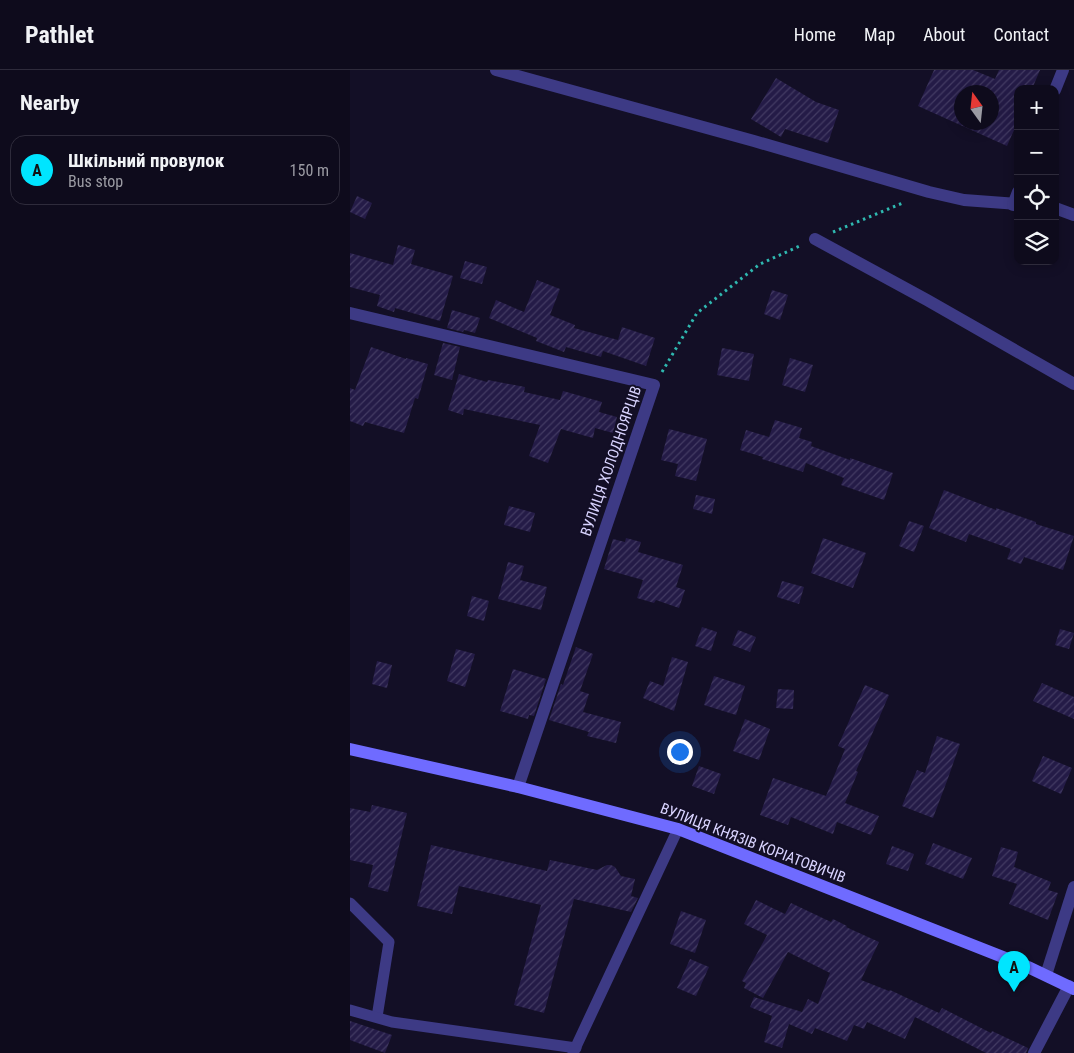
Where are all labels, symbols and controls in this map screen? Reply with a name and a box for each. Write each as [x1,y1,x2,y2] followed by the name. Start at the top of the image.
[25,21,94,49] text: Pathlet
[794,24,836,45] text: Home
[864,24,895,45] text: Map
[923,24,965,45] text: About
[993,24,1049,45] text: Contact
[954,85,999,130] north arrow
[1014,85,1059,265] map controls
[1014,85,1059,130] button: +
[20,91,79,115] text: Nearby
[1014,130,1059,175] button: −
[68,149,224,172] text: Шкільний провулок
[32,161,42,180] text: A
[290,161,329,180] text: 150 m
[68,172,123,191] text: Bus stop
[1014,175,1059,220] button: locate
[1014,220,1059,265] button: layers
[577,384,645,538] street label: ВУЛИЦЯ ХОЛОДНОЯРЦІВ
[667,739,693,765] your location
[658,799,848,887] street label: ВУЛИЦЯ КНЯЗІВ КОРІАТОВИЧІВ
[998,951,1030,992] pin: A

